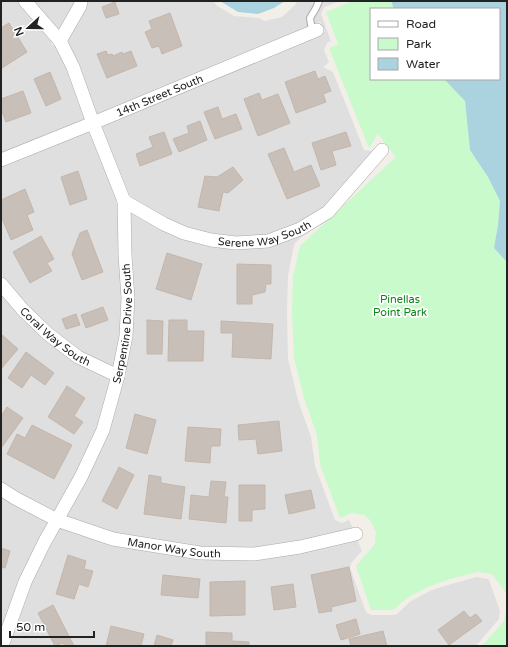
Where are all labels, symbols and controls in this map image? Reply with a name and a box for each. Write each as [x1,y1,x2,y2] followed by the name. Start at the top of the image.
[8,8,48,48] north arrow
[370,8,500,80] legend
[406,17,436,31] text: Road
[11,25,27,38] text: N
[406,37,432,51] text: Park
[406,57,441,71] text: Water
[114,72,205,120] street label: 14th Street South
[217,218,313,250] street label: Serene Way South
[110,263,135,385] street label: Serpentine Drive South
[373,293,427,319] park label: Pinellas Point Park
[17,305,92,369] street label: Coral Way South
[127,535,221,560] street label: Manor Way South
[10,613,94,639] scale bar
[16,620,45,634] text: 50 m

